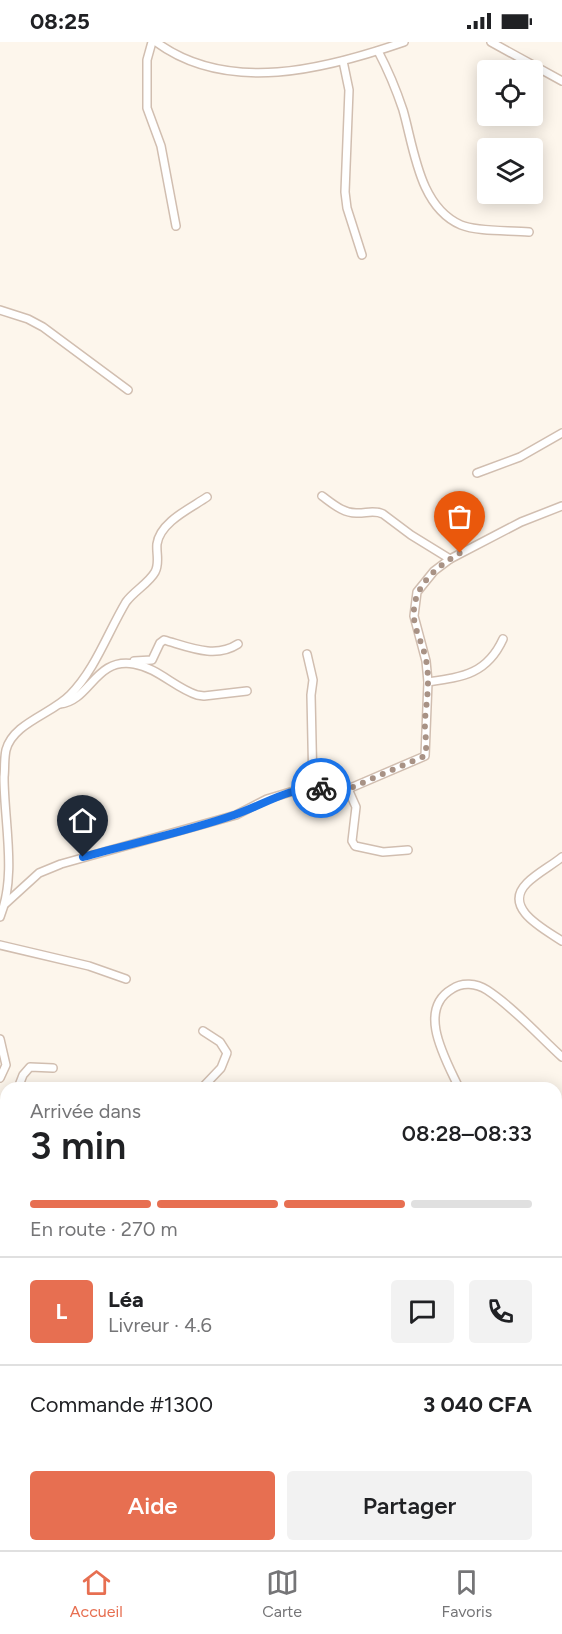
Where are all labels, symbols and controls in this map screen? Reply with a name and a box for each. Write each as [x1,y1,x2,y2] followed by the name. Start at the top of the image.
[30,8,90,35] text: 08:25
[477,60,543,204] map controls
[477,60,543,126] button: locate
[477,138,543,204] button: layers
[434,491,485,553] pin
[443,500,476,533] icon: bag
[291,758,351,818] courier
[305,772,338,805] icon: bike
[57,795,108,857] pin
[66,804,99,837] icon: home
[30,1099,141,1123] text: Arrivée dans
[402,1120,532,1147] text: 08:28–08:33
[30,1122,126,1169] text: 3 min
[30,1217,178,1241] text: En route · 270 m
[391,1280,454,1343] button: chat
[469,1280,532,1343] button: phone
[108,1286,144,1313] text: Léa
[56,1298,67,1325] text: L
[108,1313,212,1337] text: Livreur · 4.6
[30,1391,213,1418] text: Commande #1300
[423,1391,532,1418] text: 3 040 CFA
[30,1471,275,1540] button: Aide
[287,1471,532,1540] button: Partager
[70,1566,123,1621] tab: Accueil
[262,1566,302,1621] tab: Carte
[442,1566,492,1621] tab: Favoris

